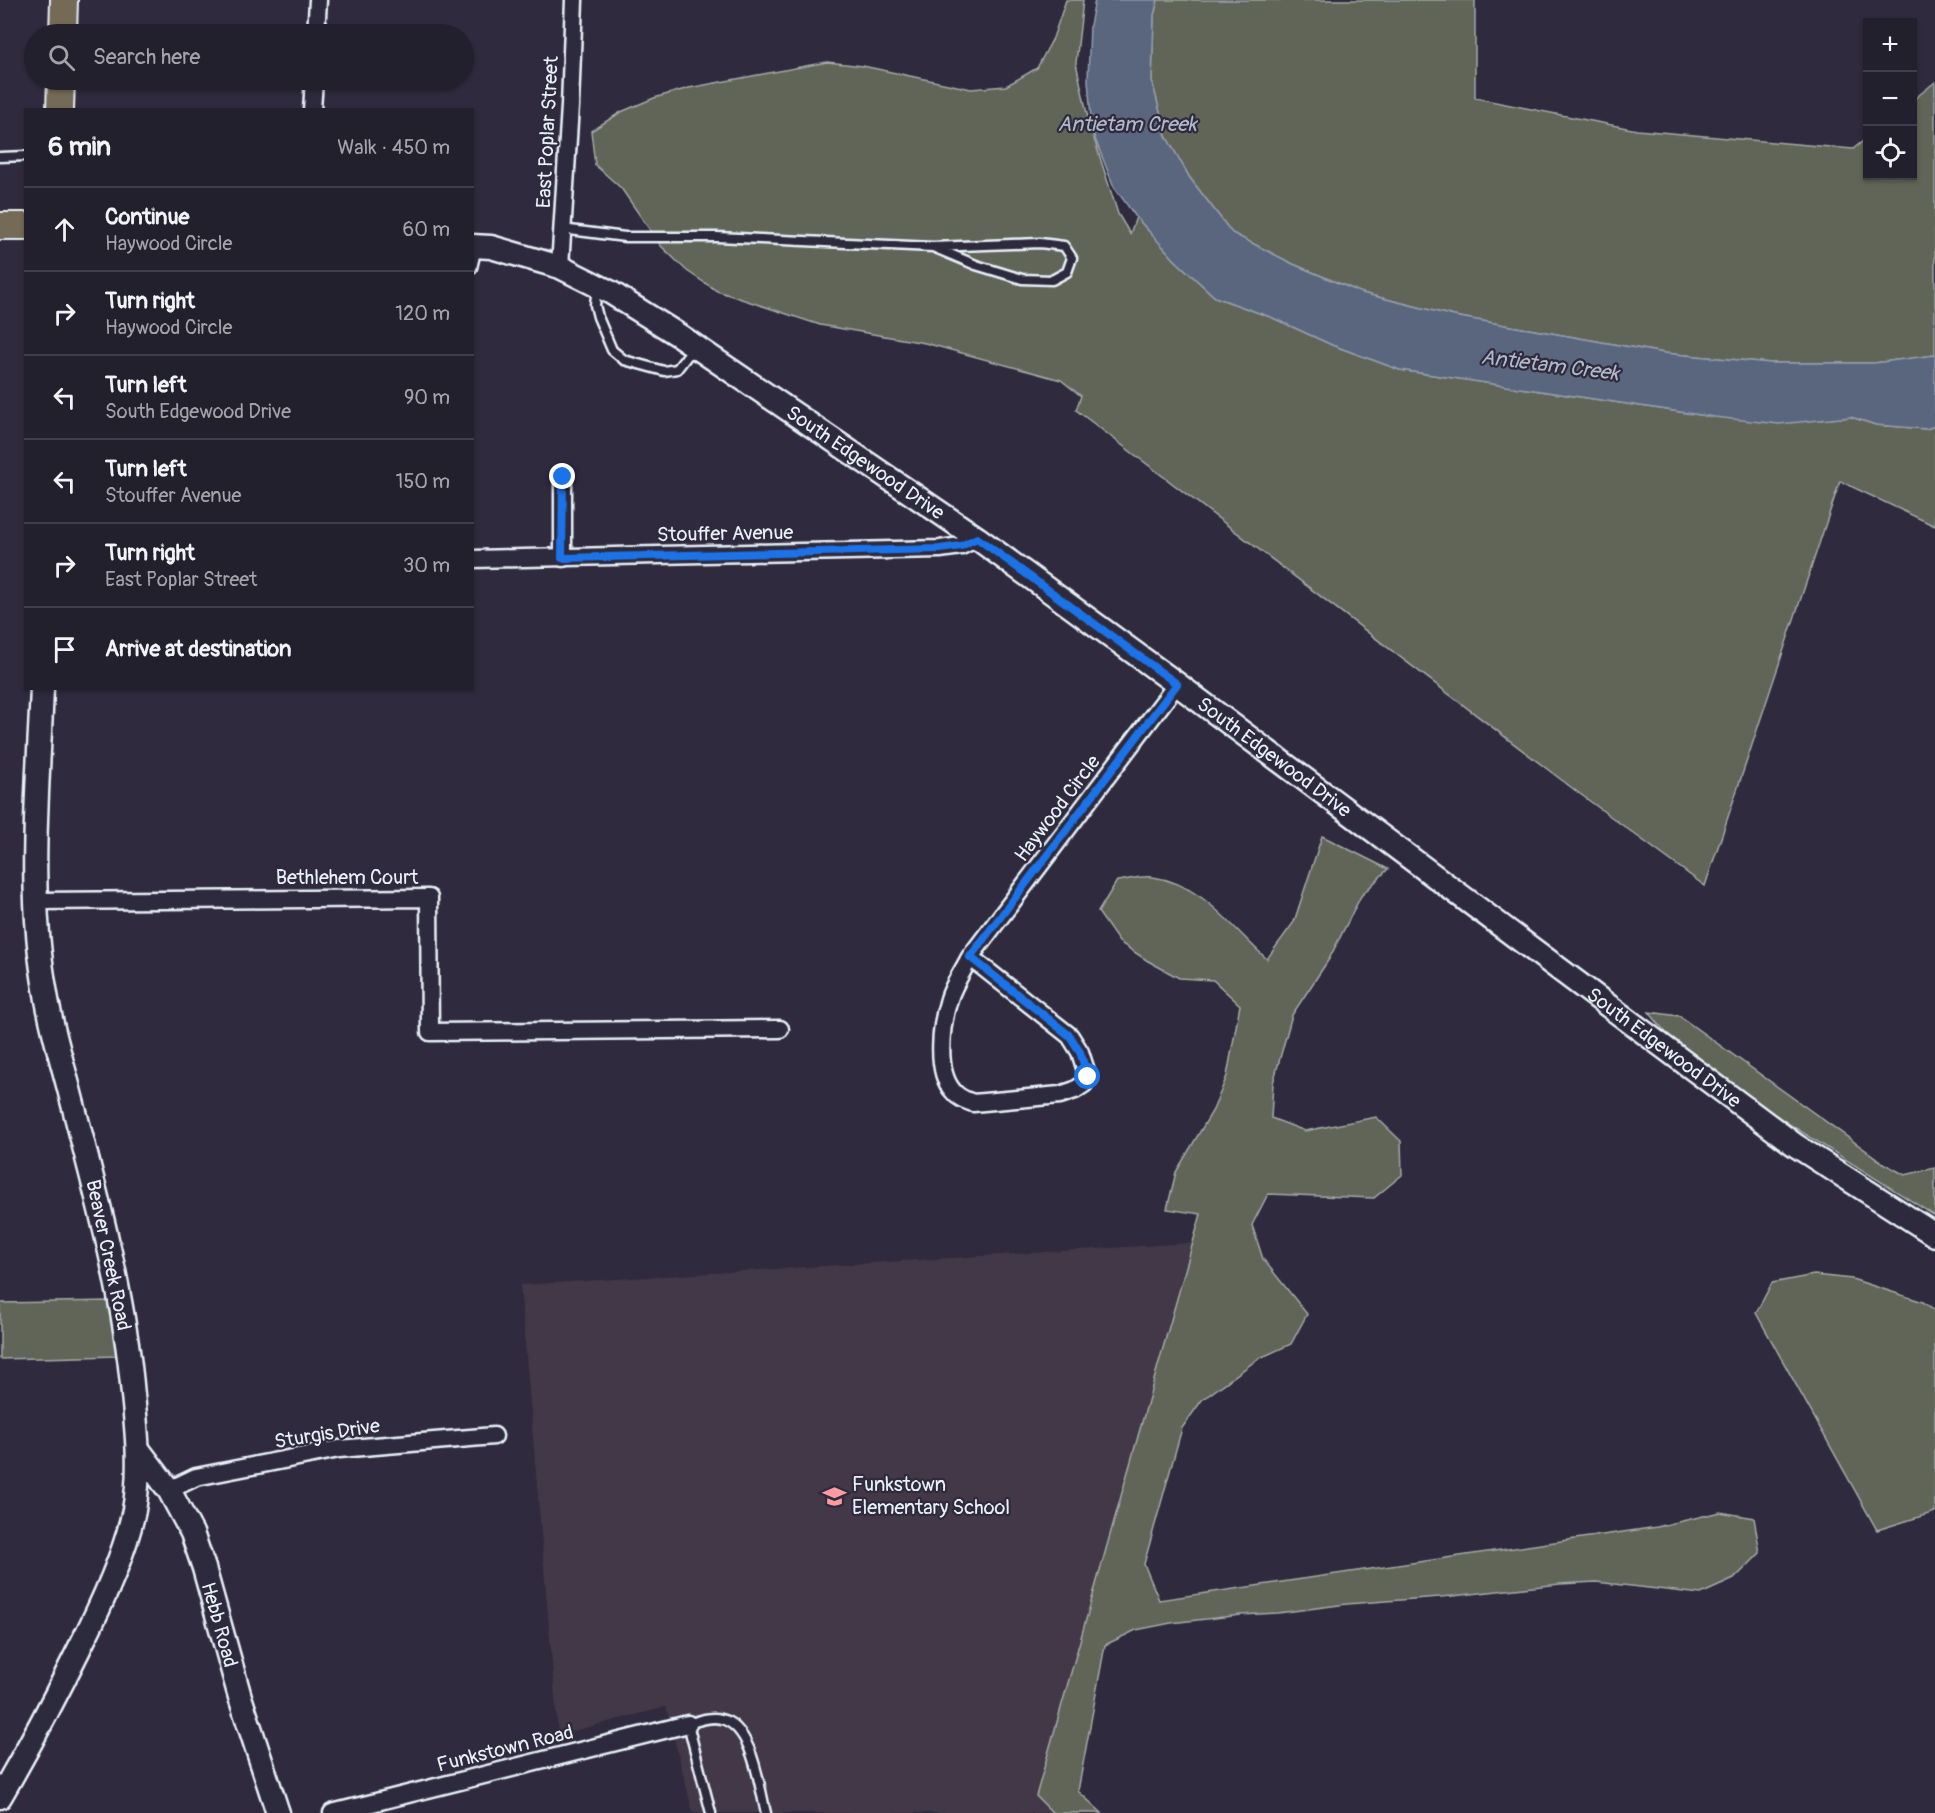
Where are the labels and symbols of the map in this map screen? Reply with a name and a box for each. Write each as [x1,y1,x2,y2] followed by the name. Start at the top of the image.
[531,54,564,209] street label: East Poplar Street
[1058,111,1199,138] water label: Antietam Creek
[1479,344,1623,388] water label: Antietam Creek
[781,400,950,525] street label: South Edgewood Drive
[549,463,575,489] route end
[657,520,794,547] street label: Stouffer Avenue
[1192,692,1356,823] street label: South Edgewood Drive
[1009,750,1106,867] street label: Haywood Circle
[276,865,419,890] street label: Bethlehem Court
[1582,982,1746,1114] street label: South Edgewood Drive
[1074,1063,1100,1089] route start
[80,1177,137,1333] street label: Beaver Creek Road
[273,1413,382,1454] street label: Sturgis Drive
[852,1472,1010,1520] place label: Funkstown Elementary School
[821,1483,847,1509] school or university icon: Funkstown Elementary School
[196,1579,243,1670] street label: Hebb Road
[434,1719,576,1778] street label: Funkstown Road

